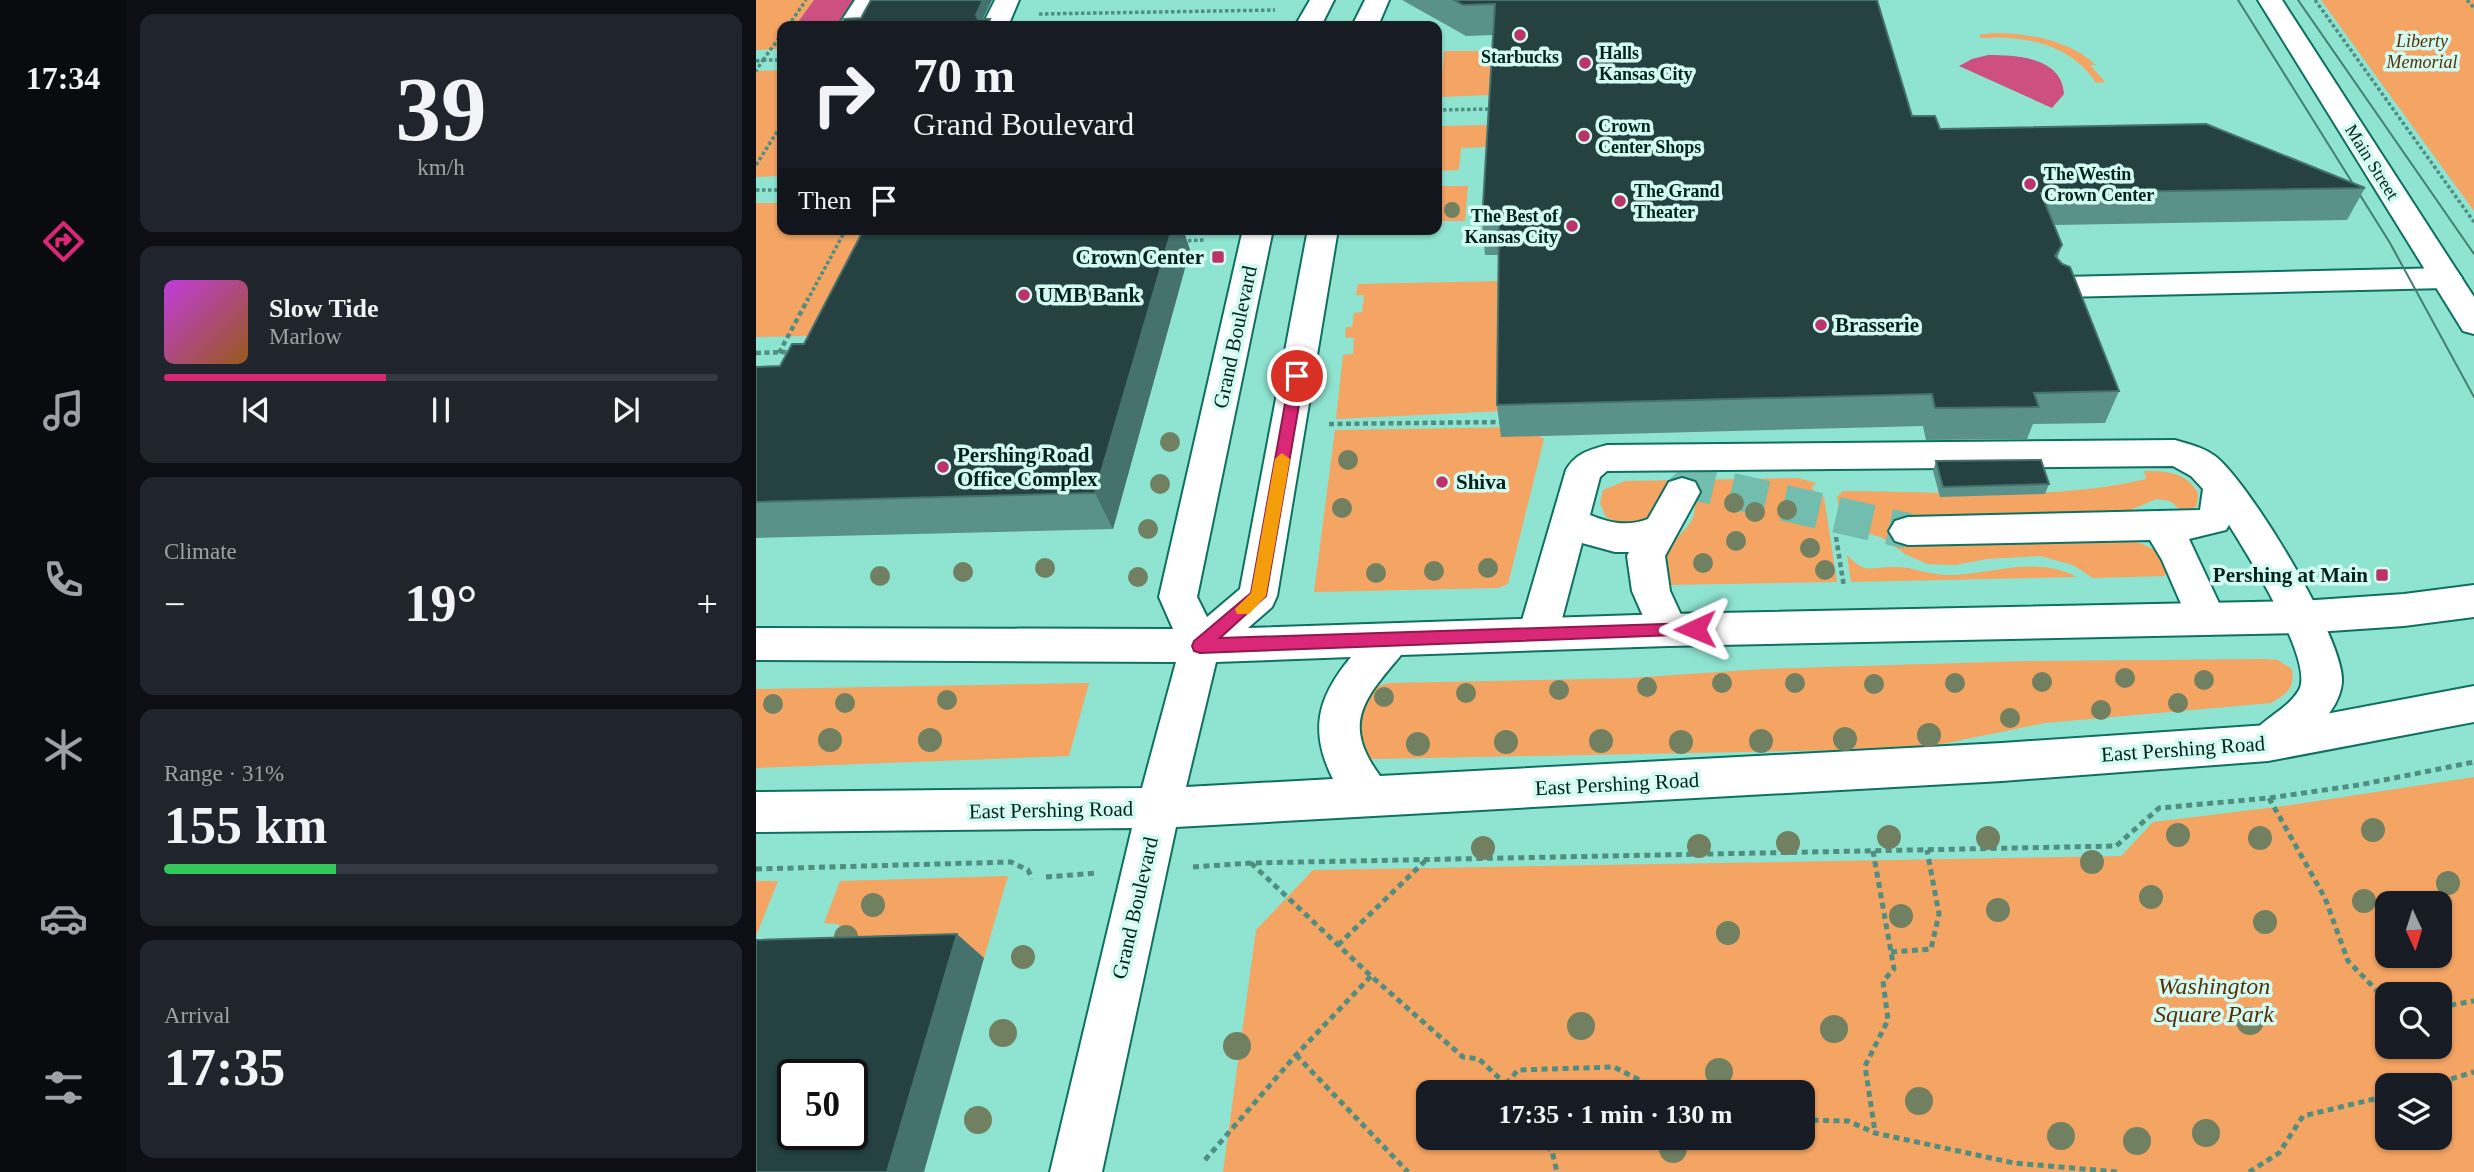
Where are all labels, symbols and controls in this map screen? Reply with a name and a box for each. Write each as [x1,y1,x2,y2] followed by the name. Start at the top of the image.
[1512,27,1528,43] marker: Starbucks
[2386,31,2458,72] park label: Liberty Memorial
[1599,43,1693,84] place label: Halls Kansas City
[1481,47,1559,67] place label: Starbucks
[913,48,1015,103] text: 70 m
[798,49,889,140] icon: right
[1577,55,1593,71] marker: Halls Kansas City
[396,59,487,160] text: 39
[26,60,100,96] text: 17:34
[913,106,1134,142] text: Grand Boulevard
[1598,116,1701,157] place label: Crown Center Shops
[2341,121,2403,203] street label: Main Street
[1576,128,1592,144] marker: Crown Center Shops
[417,155,465,180] text: km/h
[2044,164,2154,205] place label: The Westin Crown Center
[2022,176,2038,192] marker: The Westin Crown Center
[1634,181,1720,222] place label: The Grand Theater
[865,182,903,220] icon: arrive
[798,186,851,215] text: Then
[1612,193,1628,209] marker: The Grand Theater
[1464,206,1559,247] place label: The Best of Kansas City
[39,217,88,266] icon: directions
[1564,218,1580,234] marker: The Best of Kansas City
[1075,245,1204,269] place label: Crown Center
[1210,249,1226,265] marker: Crown Center
[1208,263,1262,411] street label: Grand Boulevard
[1038,283,1140,307] place label: UMB Bank
[1016,287,1032,303] marker: UMB Bank
[269,294,379,323] text: Slow Tide
[1835,313,1919,337] place label: Brasserie
[1813,317,1829,333] marker: Brasserie
[269,324,342,349] text: Marlow
[1267,346,1327,406] pin
[1278,357,1316,395] icon: arrive
[39,386,88,435] icon: music
[237,391,275,429] icon: previous
[422,391,460,429] icon: pause
[607,391,645,429] icon: next
[957,443,1098,491] place label: Pershing Road Office Complex
[935,459,951,475] marker: Pershing Road Office Complex
[1456,470,1507,494] place label: Shiva
[1434,474,1450,490] marker: Shiva
[164,539,237,564] text: Climate
[39,555,88,604] icon: phone
[2213,563,2368,587] place label: Pershing at Main
[2374,567,2390,583] marker: Pershing at Main
[405,575,477,632] text: 19°
[164,583,185,625] text: −
[697,583,718,625] text: +
[1658,592,1732,666] position arrow
[39,725,88,774] icon: climate
[2100,731,2266,767] street label: East Pershing Road
[164,761,284,786] text: Range · 31%
[1534,768,1700,800] street label: East Pershing Road
[164,797,327,854] text: 155 km
[969,797,1134,823] street label: East Pershing Road
[1107,834,1163,981] street label: Grand Boulevard
[2375,891,2452,968] north arrow
[2375,891,2452,1150] map controls
[39,894,88,943] icon: car
[2154,973,2274,1027] park label: Washington Square Park
[2375,982,2452,1059] button: search
[164,1003,230,1028] text: Arrival
[164,1039,285,1096] text: 17:35
[777,1059,868,1150] speed limit sign: 50
[39,1063,88,1112] icon: filters
[2375,1073,2452,1150] button: layers
[1499,1100,1733,1129] text: 17:35 · 1 min · 130 m

